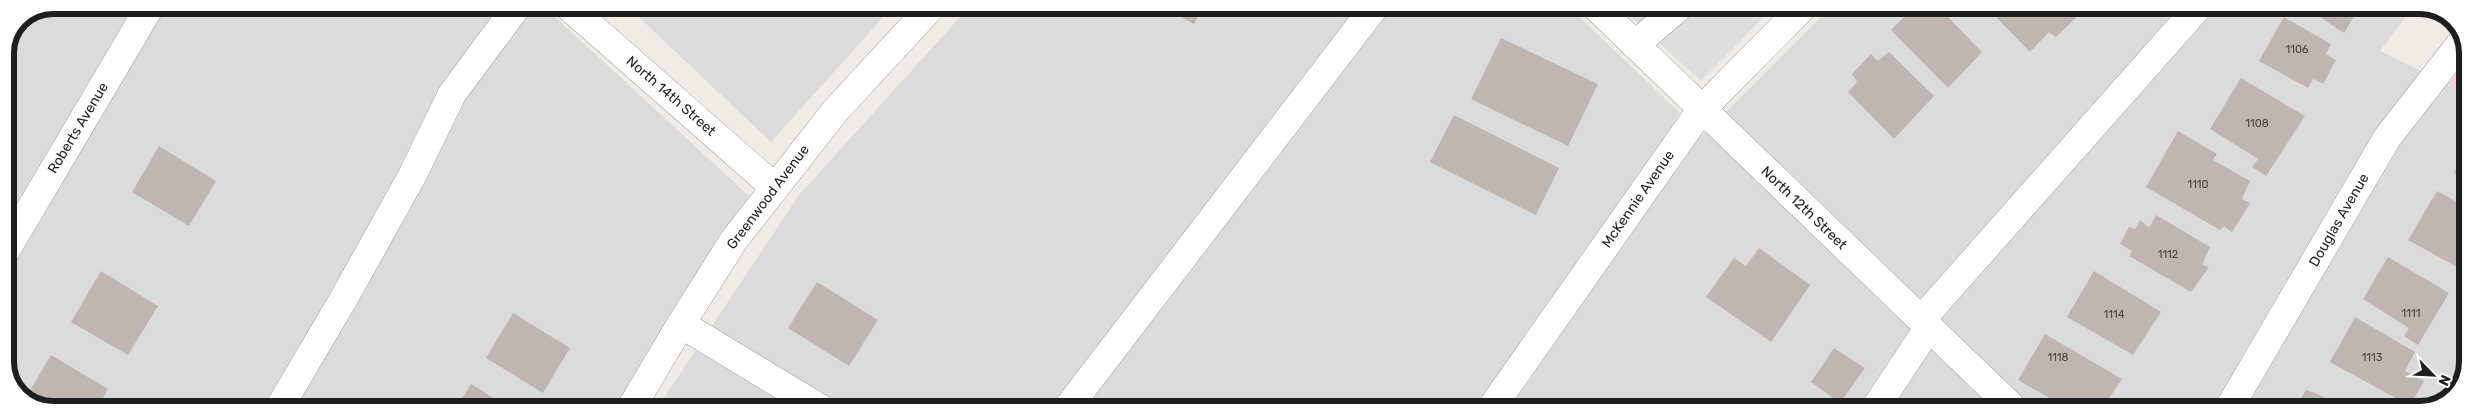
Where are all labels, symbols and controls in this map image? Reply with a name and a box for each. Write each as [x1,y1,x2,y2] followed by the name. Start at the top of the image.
[2285,43,2309,56] house number: 1106
[623,52,720,140] street label: North 14th Street
[44,79,112,177] street label: Roberts Avenue
[2245,117,2269,130] house number: 1108
[723,141,813,253] street label: Greenwood Avenue
[1598,147,1678,251] street label: McKennie Avenue
[1758,163,1851,254] street label: North 12th Street
[2305,170,2373,270] street label: Douglas Avenue
[2187,178,2209,191] house number: 1110
[2158,248,2178,261] house number: 1112
[2402,307,2420,320] house number: 1111
[2104,308,2125,321] house number: 1114
[2408,350,2458,400] north arrow
[2047,351,2069,364] house number: 1118
[2362,351,2383,364] house number: 1113
[2435,372,2454,388] text: N

